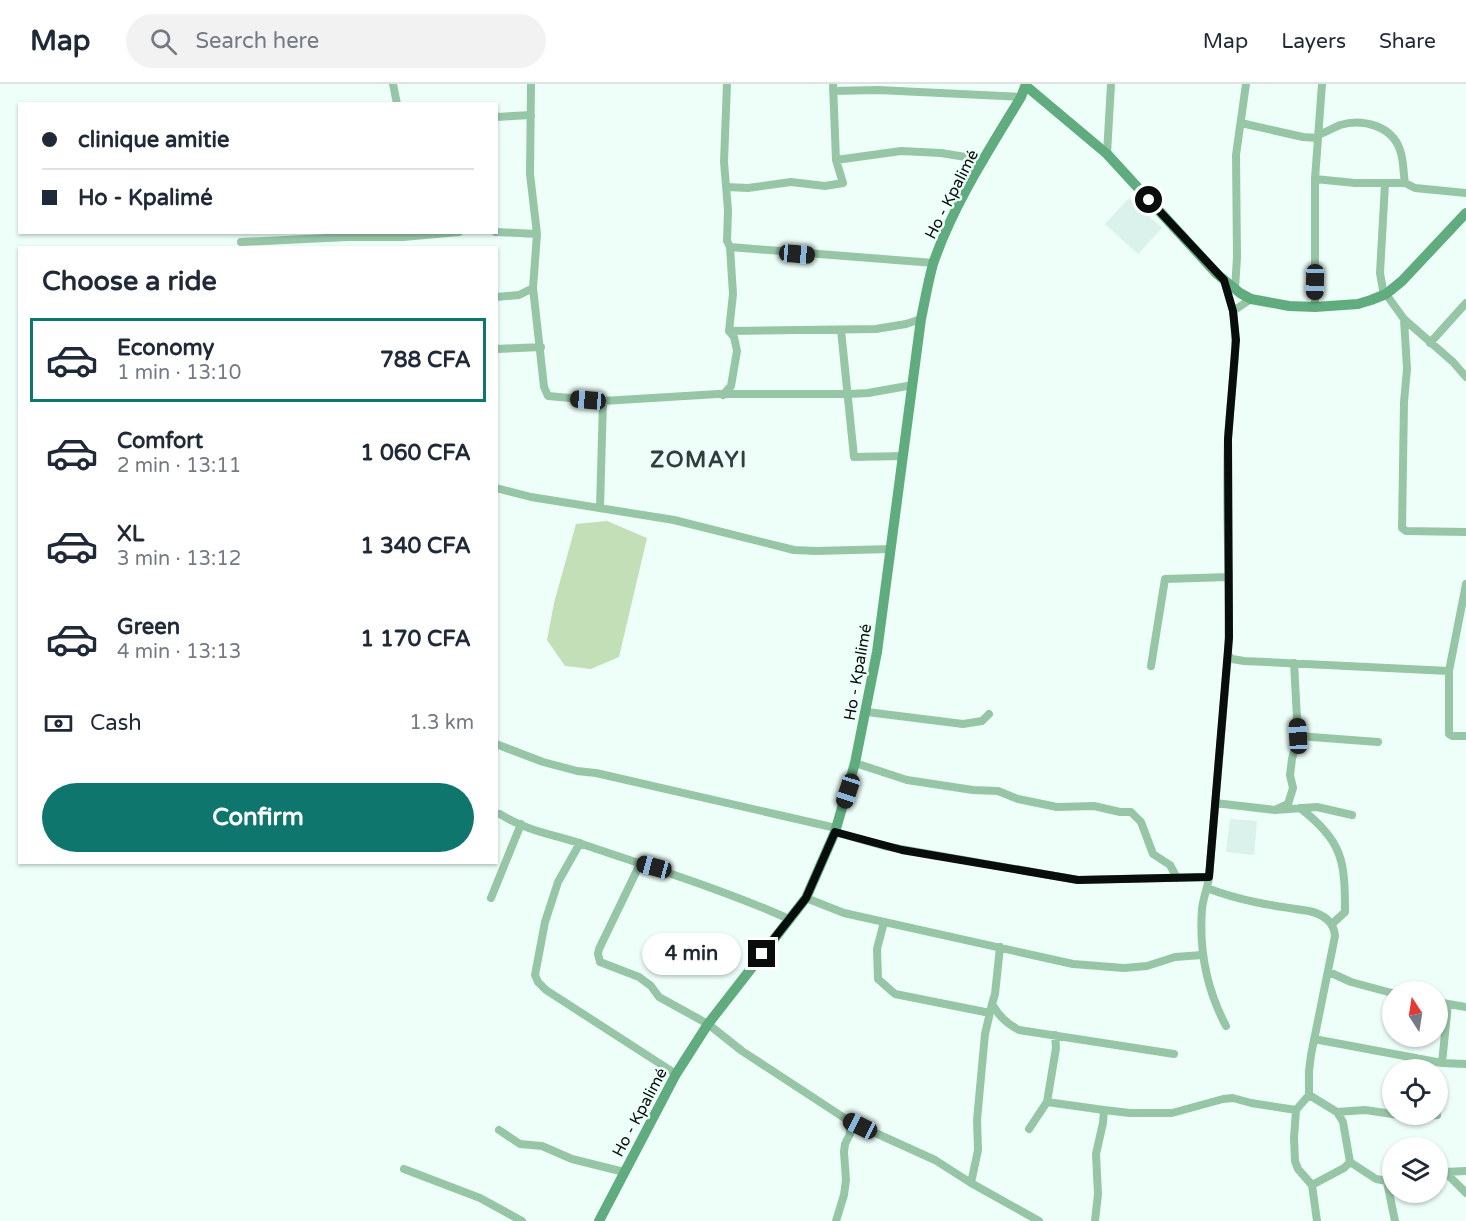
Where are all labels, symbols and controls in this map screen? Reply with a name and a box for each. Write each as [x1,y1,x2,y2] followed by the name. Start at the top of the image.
[126,14,546,68] search box
[30,24,90,58] text: Map
[147,25,180,58] icon: search
[195,28,319,54] text: Search here
[1203,29,1248,54] text: Map
[1281,29,1346,54] text: Layers
[1379,29,1436,54] text: Share
[78,127,229,153] text: clinique amitie
[921,146,983,243] street label: Ho - Kpalimé
[78,185,213,211] text: Ho - Kpalimé
[1135,186,1162,213] route start
[778,243,816,265] car
[1306,264,1324,300] car
[42,265,217,298] text: Choose a ride
[45,333,99,387] icon: car
[117,335,214,361] text: Economy
[380,347,471,373] text: 788 CFA
[117,361,241,385] text: 1 min · 13:10
[569,389,607,411] car
[45,426,99,480] icon: car
[117,428,203,454] text: Comfort
[360,440,471,466] text: 1 060 CFA
[650,447,748,473] district label: ZOMAYI
[117,454,241,478] text: 2 min · 13:11
[45,519,99,573] icon: car
[117,521,144,547] text: XL
[360,533,471,559] text: 1 340 CFA
[117,547,241,571] text: 3 min · 13:12
[45,612,99,666] icon: car
[117,614,180,640] text: Green
[840,622,876,722] street label: Ho - Kpalimé
[360,626,471,652] text: 1 170 CFA
[117,640,241,664] text: 4 min · 13:13
[42,707,75,740] icon: cash
[90,710,142,736] text: Cash
[409,711,474,735] text: 1.3 km
[1288,718,1308,754] car
[834,771,862,811] car
[42,783,474,852] button: Confirm
[634,854,674,880] car
[642,933,741,975] callout: 4 min
[748,940,775,967] route end
[665,942,718,966] text: 4 min
[1382,981,1448,1047] north arrow
[1382,981,1448,1203] map controls
[1382,1059,1448,1125] button: locate
[608,1065,672,1160] street label: Ho - Kpalimé
[840,1110,880,1142] car
[1382,1137,1448,1203] button: layers

